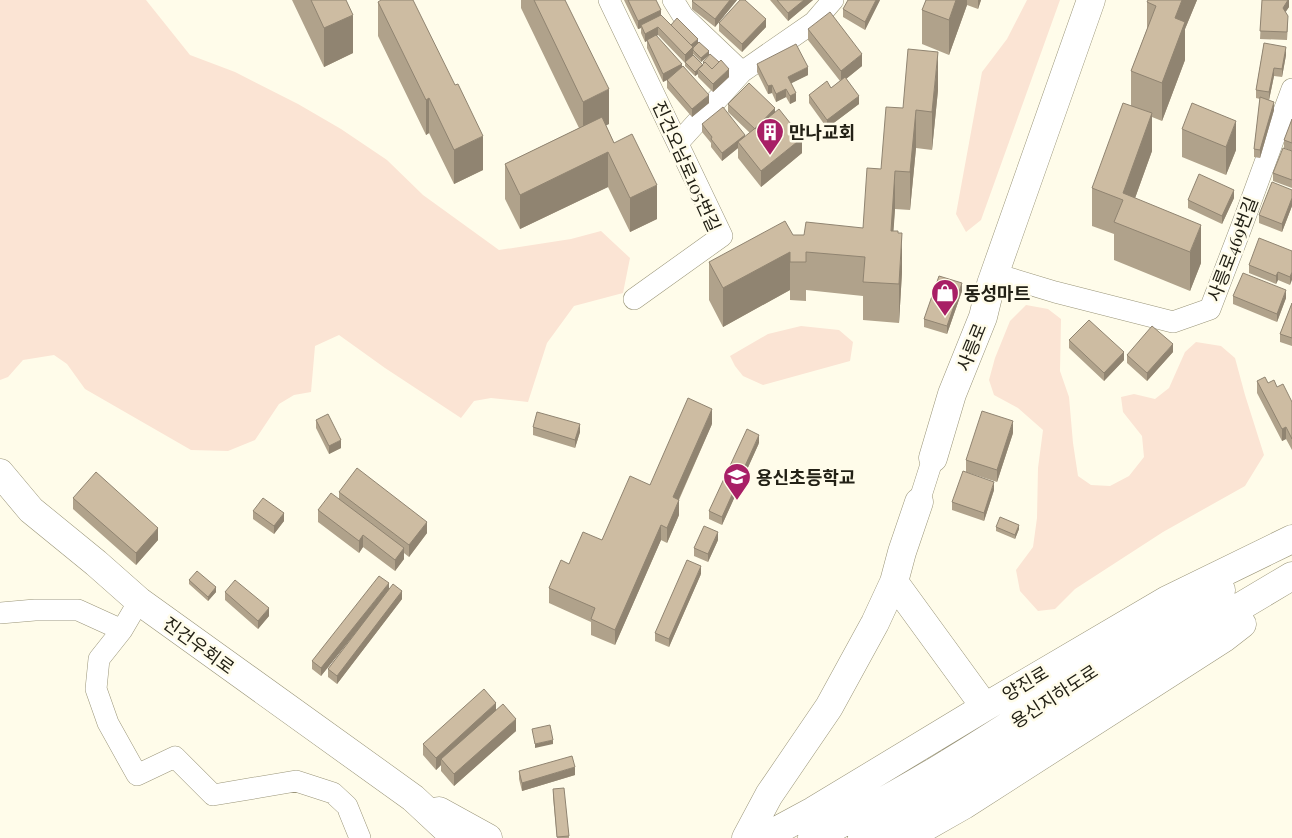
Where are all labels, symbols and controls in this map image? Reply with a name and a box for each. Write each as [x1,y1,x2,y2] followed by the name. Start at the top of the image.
[647,97,727,235] street label: 진건오남로105번길
[755,117,785,156] building icon: 만나교회
[789,120,855,144] place label: 만나교회
[1201,193,1263,305] street label: 사릉로469번길
[930,278,960,317] shop icon: 동성마트
[964,281,1030,305] place label: 동성마트
[951,319,991,375] street label: 사릉로
[722,462,752,501] school or university icon: 용신초등학교
[756,465,855,489] place label: 용신초등학교
[158,611,240,679] street label: 진건우회로
[1006,659,1102,733] street label: 용신지하도로
[998,660,1052,706] street label: 양진로

